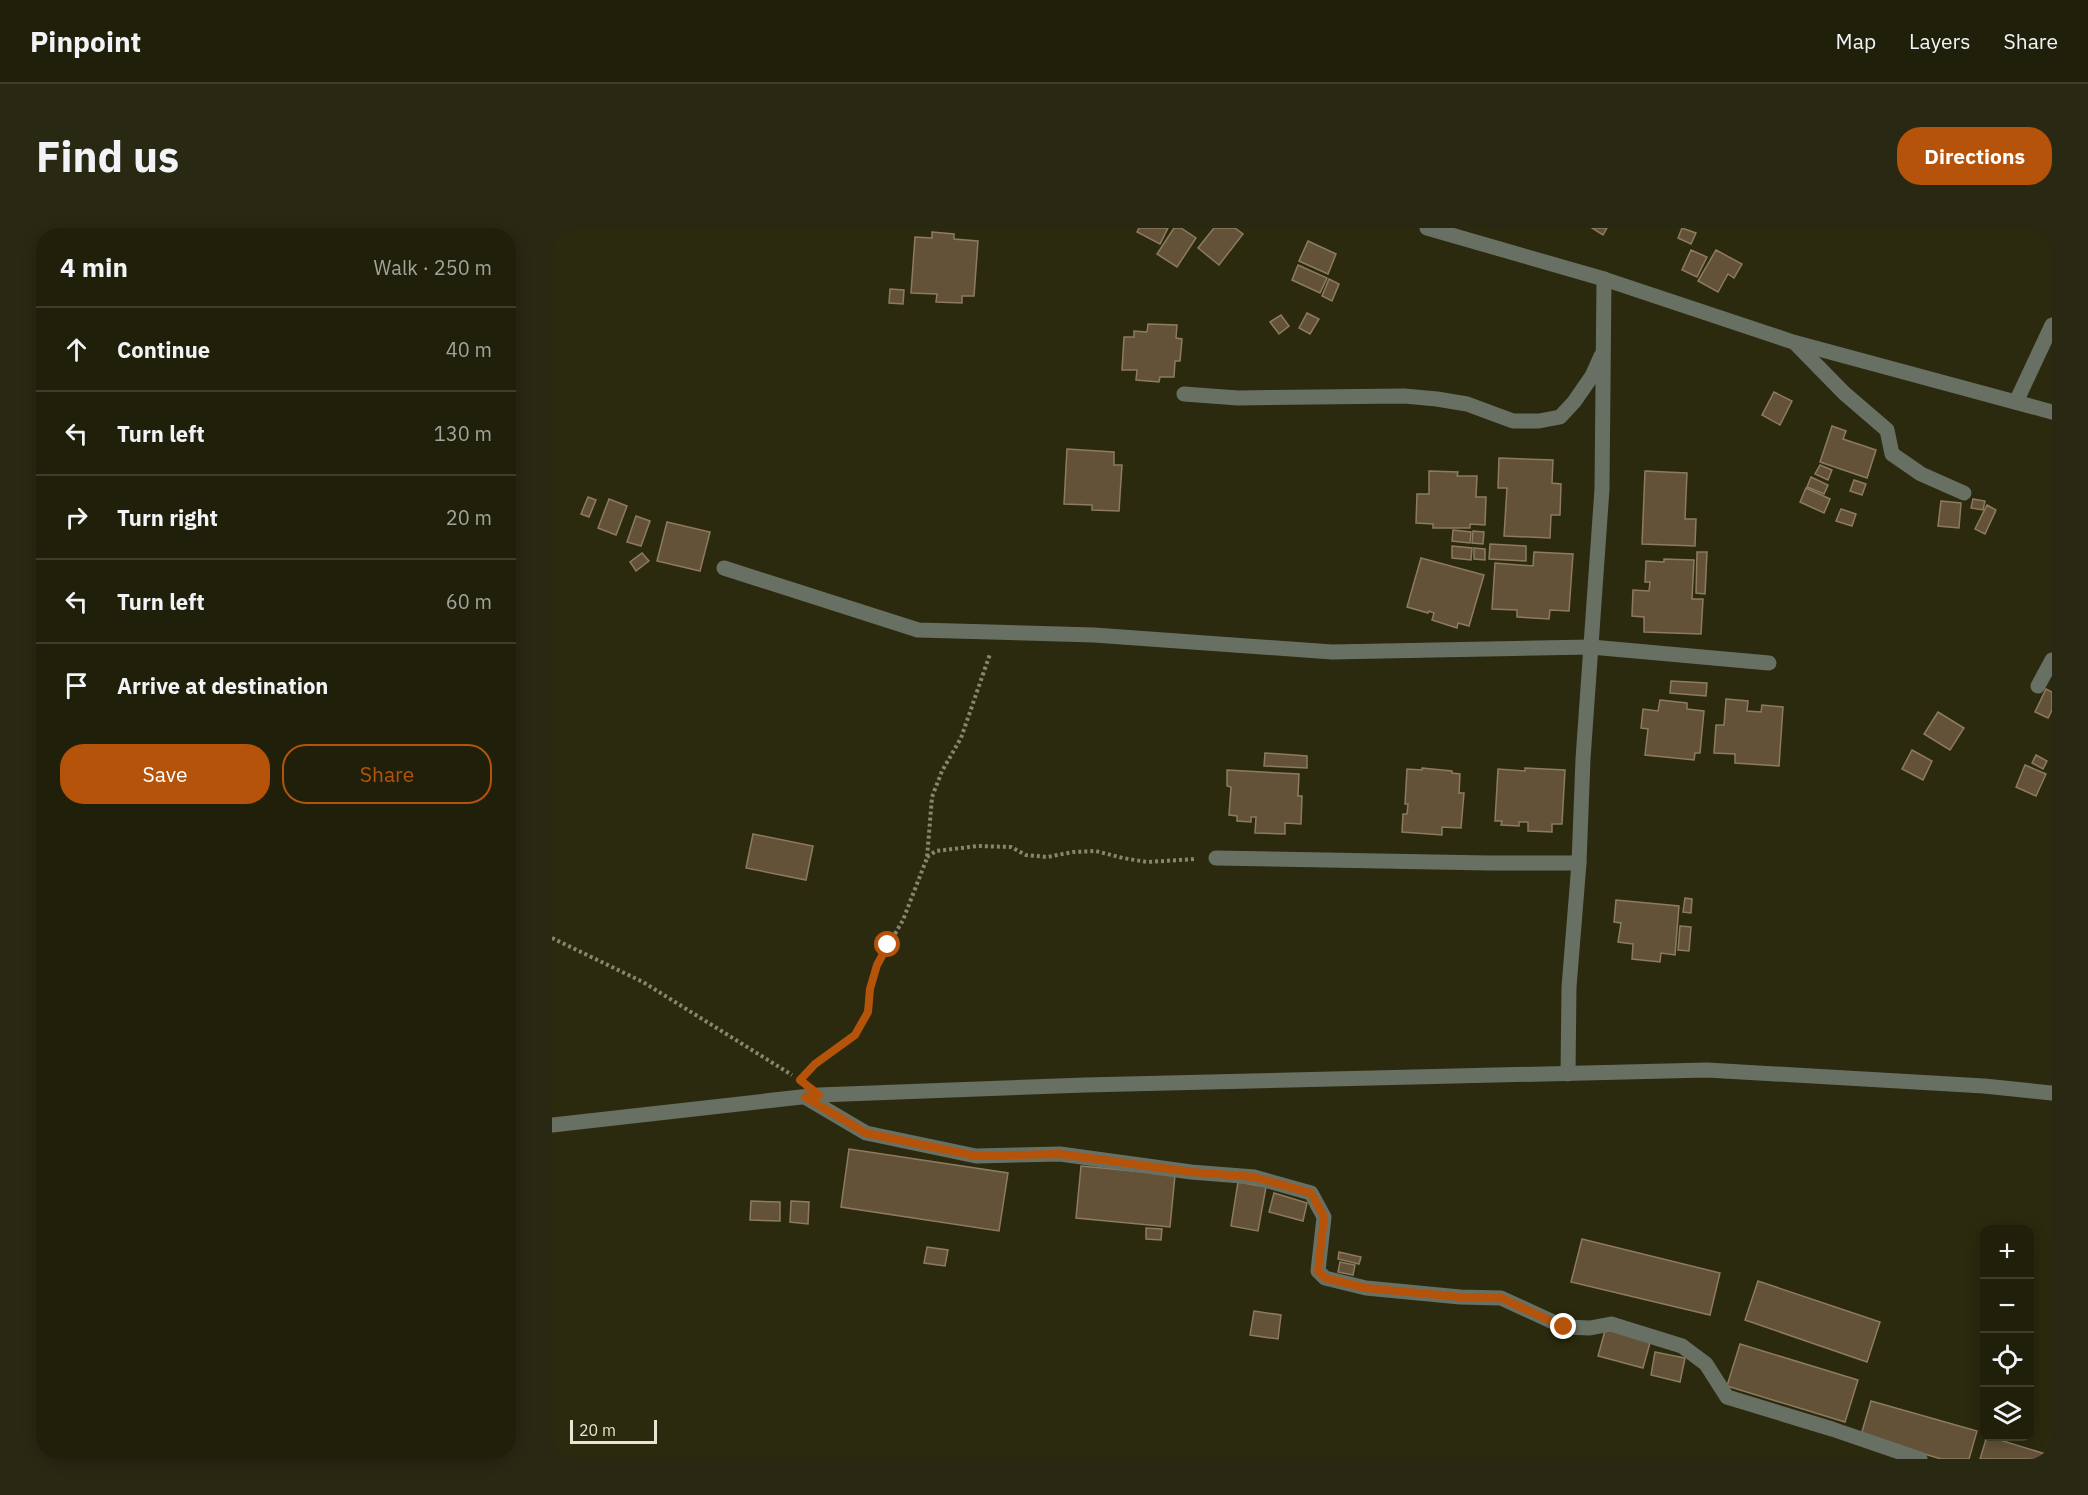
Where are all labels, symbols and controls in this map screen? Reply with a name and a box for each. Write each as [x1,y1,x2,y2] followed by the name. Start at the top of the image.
[30,23,141,60] text: Pinpoint
[1836,27,1876,55] text: Map
[1909,27,1971,55] text: Layers
[2004,27,2058,55] text: Share
[1897,127,2052,185] button: Directions
[36,129,179,184] text: Find us
[60,250,128,284] text: 4 min
[374,254,492,281] text: Walk · 250 m
[60,333,93,366] icon: ahead
[117,335,210,364] text: Continue
[446,336,492,363] text: 40 m
[60,417,93,450] icon: left
[117,419,205,448] text: Turn left
[434,420,492,447] text: 130 m
[60,501,93,534] icon: right
[117,503,218,532] text: Turn right
[446,504,492,531] text: 20 m
[60,585,93,618] icon: left
[117,587,205,616] text: Turn left
[446,588,492,615] text: 60 m
[60,669,93,702] icon: arrive
[117,671,328,700] text: Arrive at destination
[60,744,270,804] button: Save
[282,744,492,804] button: Share
[874,931,900,957] route start
[1980,1225,2034,1441] map controls
[1980,1225,2034,1279] button: +
[1980,1279,2034,1333] button: −
[1550,1313,1576,1339] route end
[1980,1333,2034,1387] button: locate
[1980,1387,2034,1441] button: layers
[570,1417,657,1444] scale bar
[579,1420,616,1440] text: 20 m

